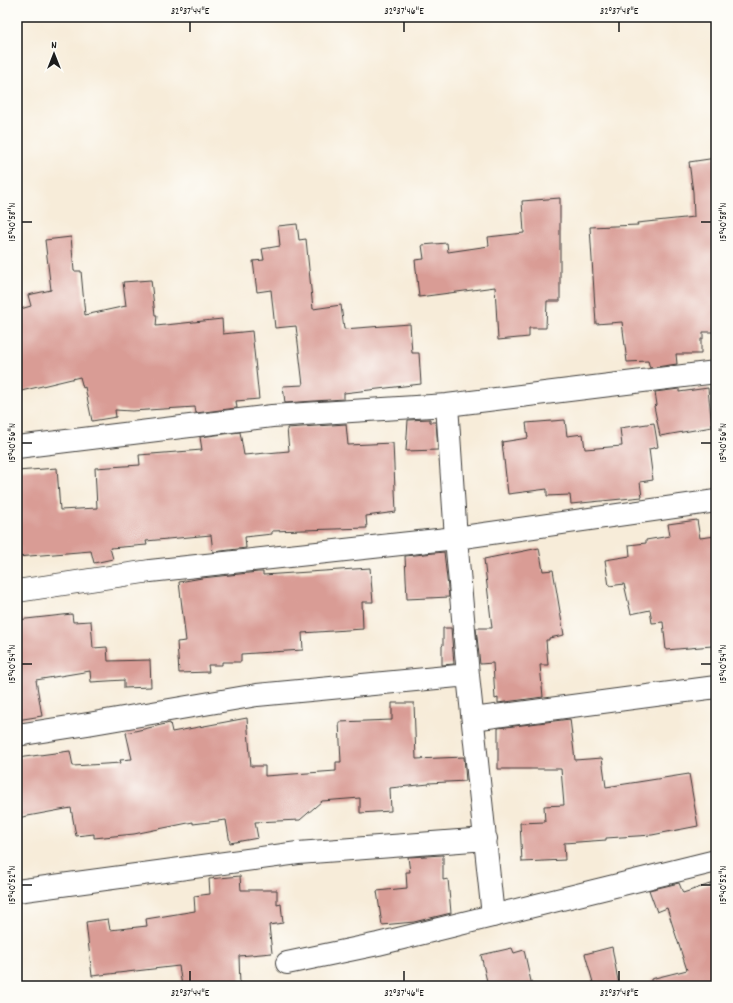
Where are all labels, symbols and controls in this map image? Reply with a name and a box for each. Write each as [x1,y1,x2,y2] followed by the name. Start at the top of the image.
[171,5,210,19] text: 32°37'44"E
[384,5,424,19] text: 32°37'46"E
[600,5,639,19] text: 32°37'48"E
[34,34,74,74] north arrow
[51,38,57,54] text: N
[6,203,20,241] text: 15°40'58"N
[717,203,731,241] text: 15°40'58"N
[6,423,20,463] text: 15°40'56"N
[717,423,731,463] text: 15°40'56"N
[6,645,20,683] text: 15°40'54"N
[717,645,731,683] text: 15°40'54"N
[6,865,20,905] text: 15°40'52"N
[717,865,731,905] text: 15°40'52"N
[171,987,210,1001] text: 32°37'44"E
[384,987,424,1001] text: 32°37'46"E
[600,987,639,1001] text: 32°37'48"E

